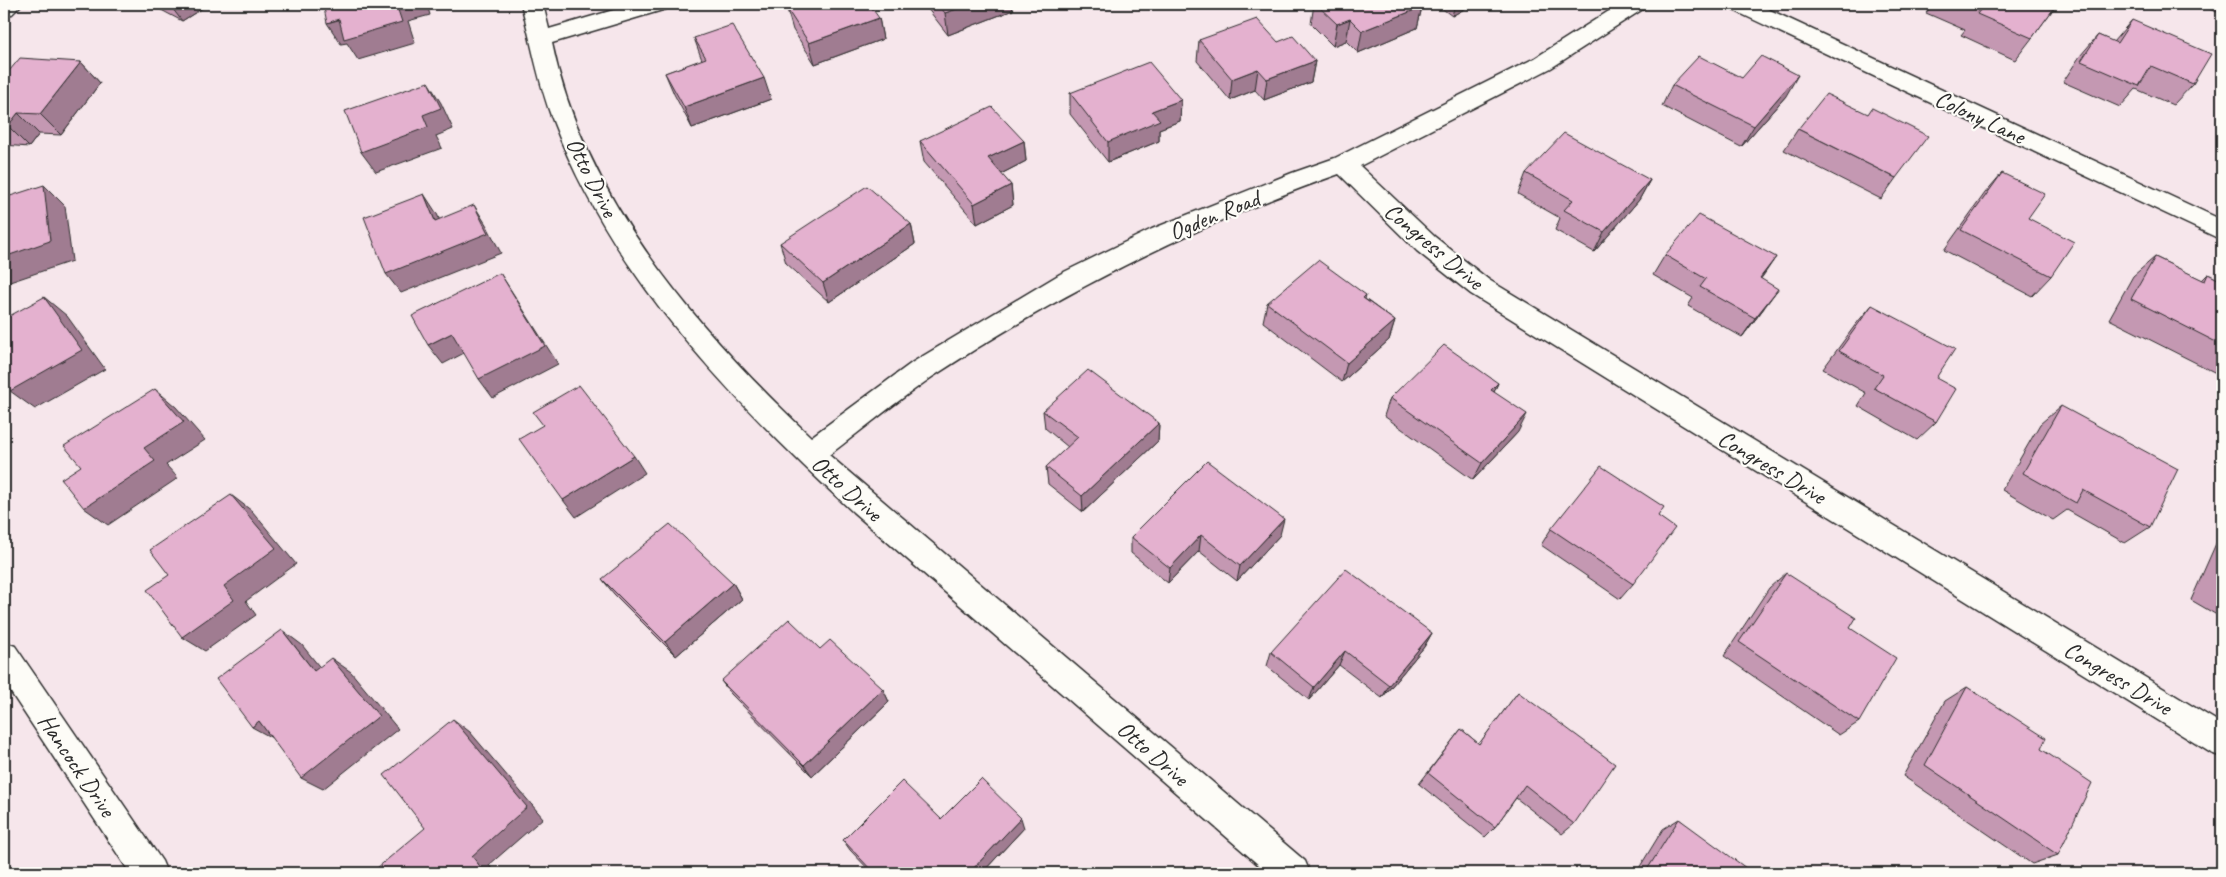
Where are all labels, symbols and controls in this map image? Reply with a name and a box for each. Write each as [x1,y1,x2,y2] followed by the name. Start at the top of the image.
[1930,83,2032,152] street label: Colony Lane
[559,132,626,224] street label: Otto Drive
[1164,182,1267,247] street label: Ogden Road
[1378,196,1491,298] street label: Congress Drive
[1713,423,1833,512] street label: Congress Drive
[805,448,890,529] street label: Otto Drive
[2059,634,2179,723] street label: Congress Drive
[32,708,124,824] street label: Hancock Drive
[1111,714,1197,794] street label: Otto Drive

